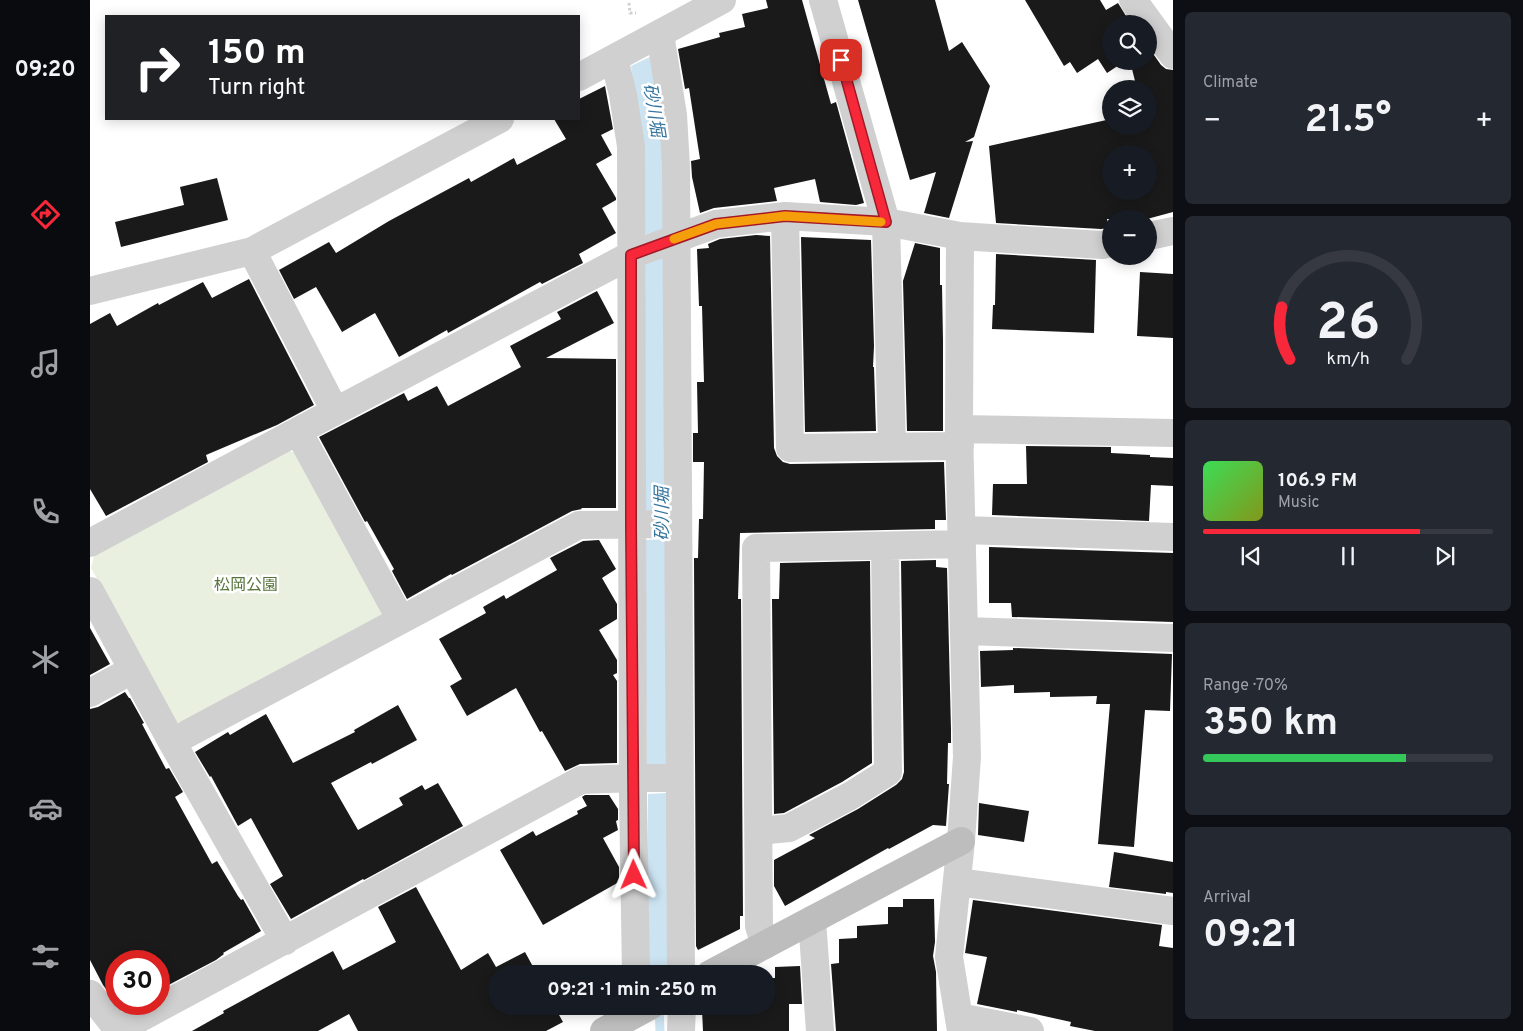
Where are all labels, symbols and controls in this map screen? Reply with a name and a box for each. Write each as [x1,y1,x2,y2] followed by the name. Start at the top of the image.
[1102,15,1157,265] map controls
[1102,15,1157,70] button: search
[208,32,306,76] text: 150 m
[125,35,190,100] icon: right
[820,39,862,81] pin
[827,46,855,74] icon: arrive
[14,57,76,84] text: 09:20
[1203,73,1258,93] text: Climate
[208,75,305,102] text: Turn right
[1102,80,1157,135] button: layers
[637,82,669,142] water label: 砂川堀
[1305,97,1391,146] text: 21.5°
[1203,104,1221,140] text: −
[1475,104,1493,140] text: +
[1102,145,1157,200] button: +
[28,197,63,232] icon: directions
[1102,210,1157,265] button: −
[1316,292,1380,358] text: 26
[28,346,63,381] icon: music
[1326,348,1370,371] text: km/h
[1278,469,1357,493] text: 106.9 FM
[652,484,675,541] water label: 砂川堀
[1278,493,1319,513] text: Music
[28,494,63,529] icon: phone
[1237,542,1265,570] icon: previous
[1334,542,1362,570] icon: pause
[1431,542,1459,570] icon: next
[214,576,278,596] park label: 松岡公園
[28,642,63,677] icon: climate
[1203,676,1288,696] text: Range · 70%
[1203,700,1338,749] text: 350 km
[28,791,63,826] icon: car
[607,848,659,900] position arrow
[1203,888,1251,908] text: Arrival
[1203,912,1299,961] text: 09:21
[28,939,63,974] icon: filters
[105,950,170,1015] speed limit sign: 30
[547,978,717,1002] text: 09:21 · 1 min · 250 m

